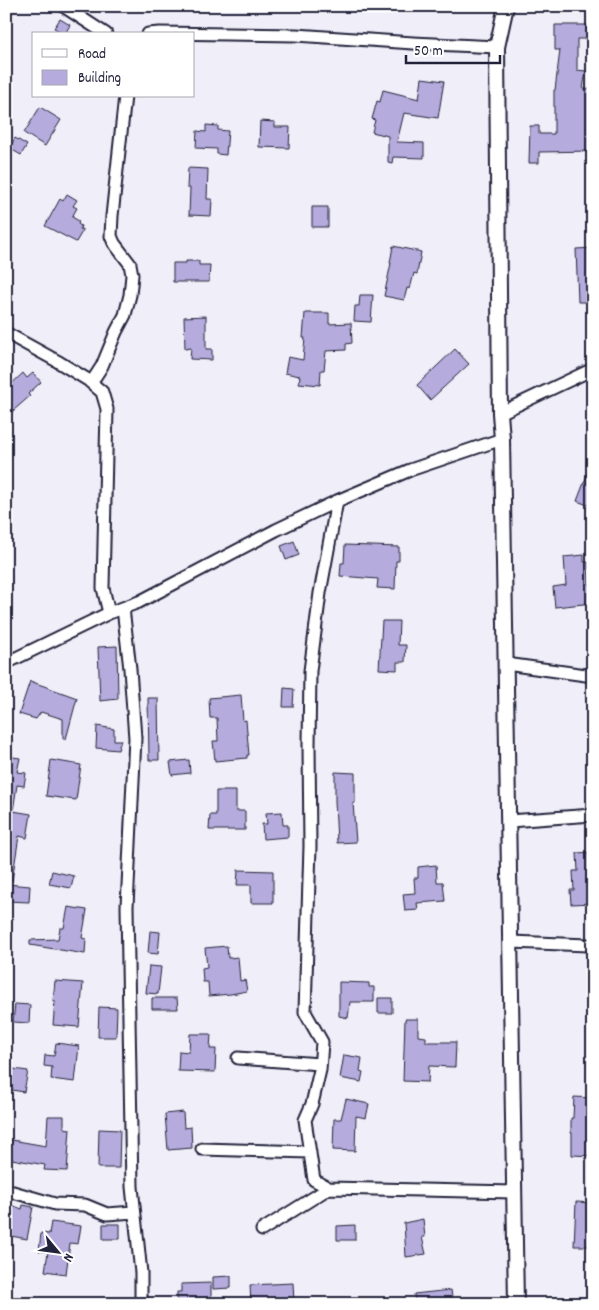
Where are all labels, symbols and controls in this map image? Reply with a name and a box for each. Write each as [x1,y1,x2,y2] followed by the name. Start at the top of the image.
[32,32,195,98] legend
[406,32,500,64] scale bar
[414,41,443,63] text: 50 m
[78,44,106,66] text: Road
[78,68,121,90] text: Building
[32,1228,82,1278] north arrow
[57,1249,78,1265] text: N

